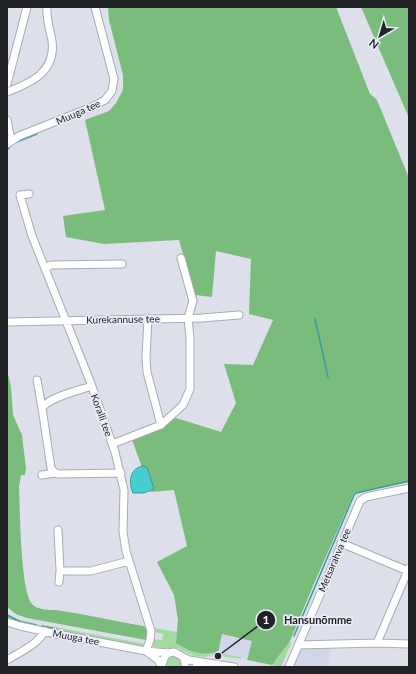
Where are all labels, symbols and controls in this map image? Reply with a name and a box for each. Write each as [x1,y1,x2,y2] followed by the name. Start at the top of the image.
[360,16,400,56] north arrow
[366,37,381,52] text: N
[54,97,102,127] street label: Muuga tee
[86,312,160,326] street label: Kurekannuse tee
[89,392,115,438] street label: Koralli tee
[315,526,353,594] street label: Metsarahva tee
[256,608,360,631] callout: Hansunõmme
[263,612,270,627] text: 1
[284,613,352,626] text: Hansunõmme
[52,627,100,647] street label: Muuga tee

